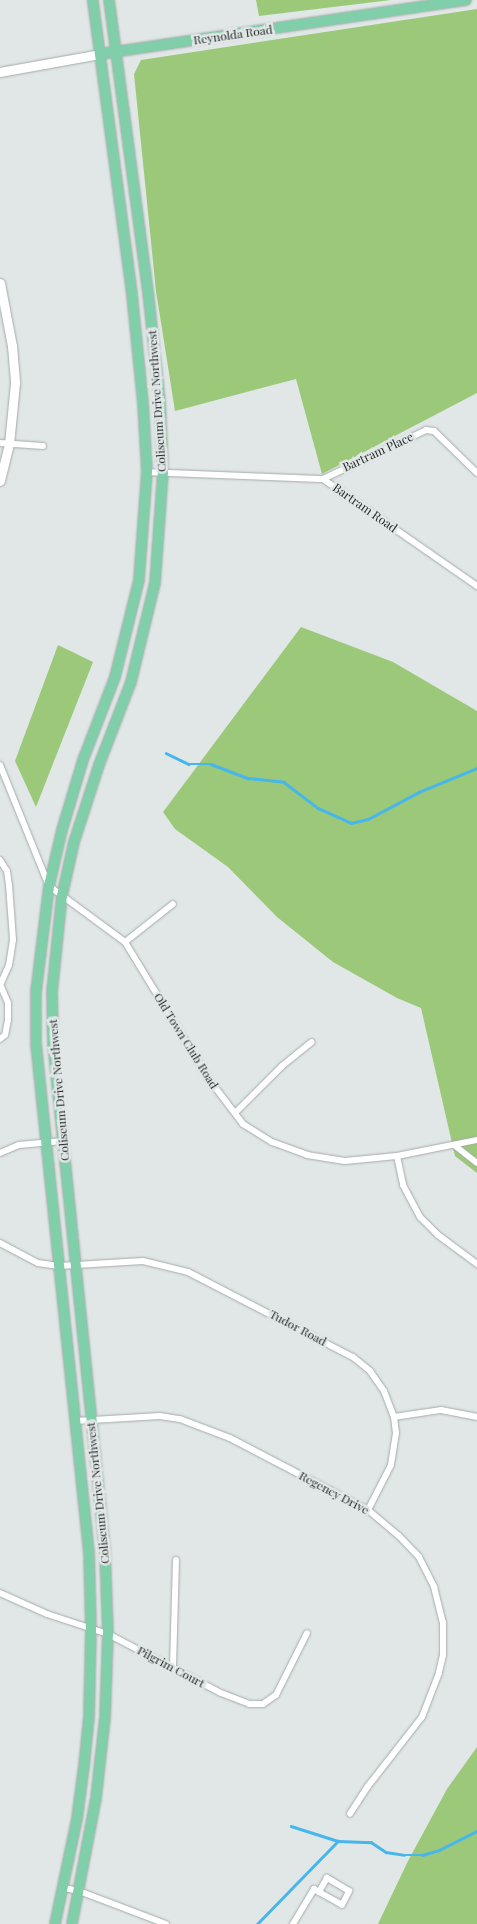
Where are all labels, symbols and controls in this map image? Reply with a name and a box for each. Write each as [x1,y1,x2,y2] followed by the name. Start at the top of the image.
[192,22,274,48] street label: Reynolda Road
[145,330,169,472] street label: Coliseum Drive Northwest
[340,429,416,475] street label: Bartram Place
[330,481,400,535] street label: Bartram Road
[151,990,221,1092] street label: Old Town Club Road
[46,1019,72,1161] street label: Coliseum Drive Northwest
[267,1307,329,1349] street label: Tudor Road
[83,1422,113,1564] street label: Coliseum Drive Northwest
[296,1468,372,1518] street label: Regency Drive
[135,1643,207,1691] street label: Pilgrim Court

